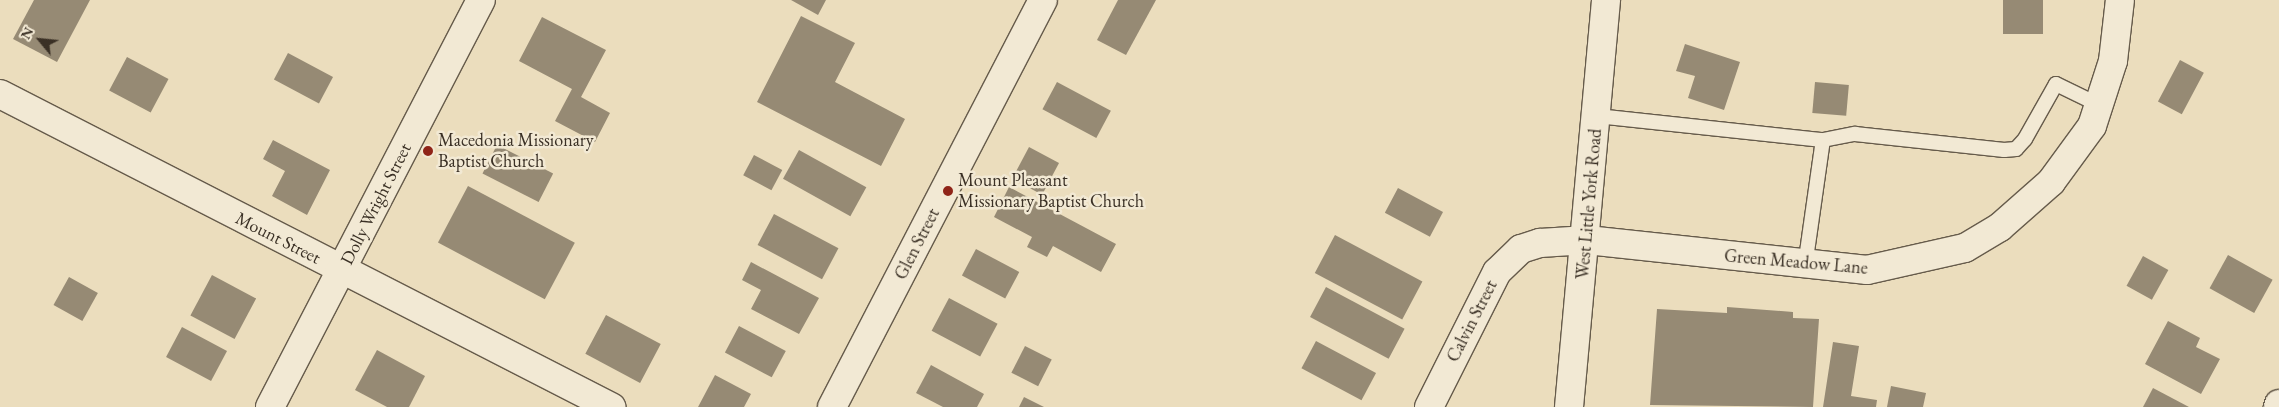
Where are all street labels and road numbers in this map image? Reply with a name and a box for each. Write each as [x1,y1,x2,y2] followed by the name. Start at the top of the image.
[1572,128,1606,280] street label: West Little York Road
[336,140,416,268] street label: Dolly Wright Street
[890,205,944,283] street label: Glen Street
[232,207,324,269] street label: Mount Street
[1723,245,1869,279] street label: Green Meadow Lane
[1442,276,1502,366] street label: Calvin Street

